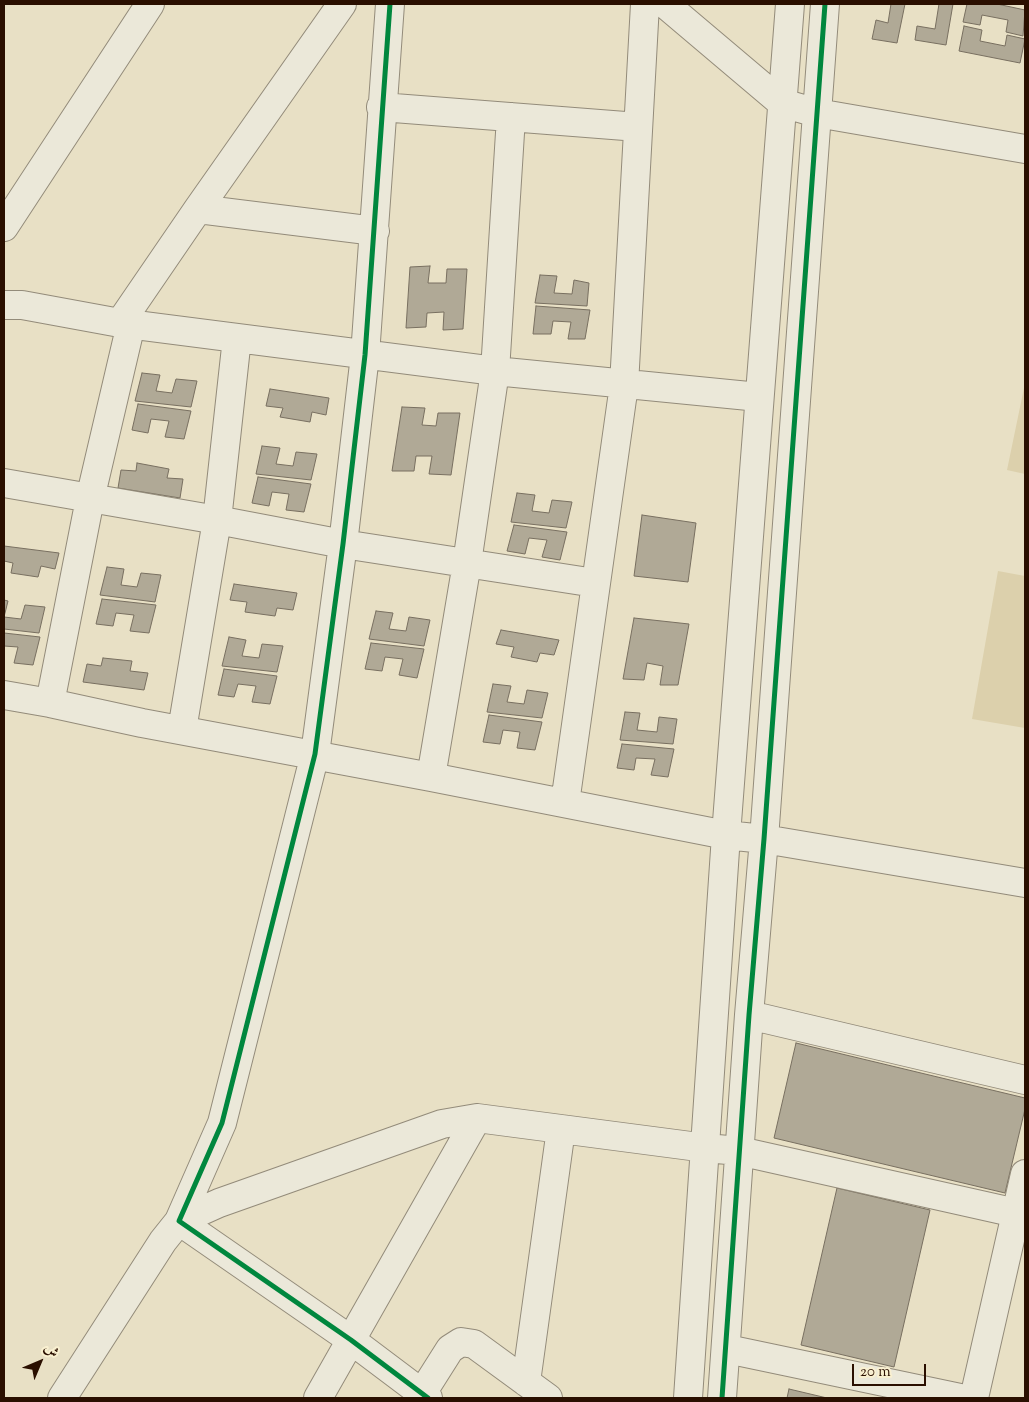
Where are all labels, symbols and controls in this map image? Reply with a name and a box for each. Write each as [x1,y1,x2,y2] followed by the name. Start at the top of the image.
[15,1337,65,1387] north arrow
[39,1339,63,1363] text: ش
[854,1354,928,1386] scale bar
[860,1362,891,1383] text: 20 m

